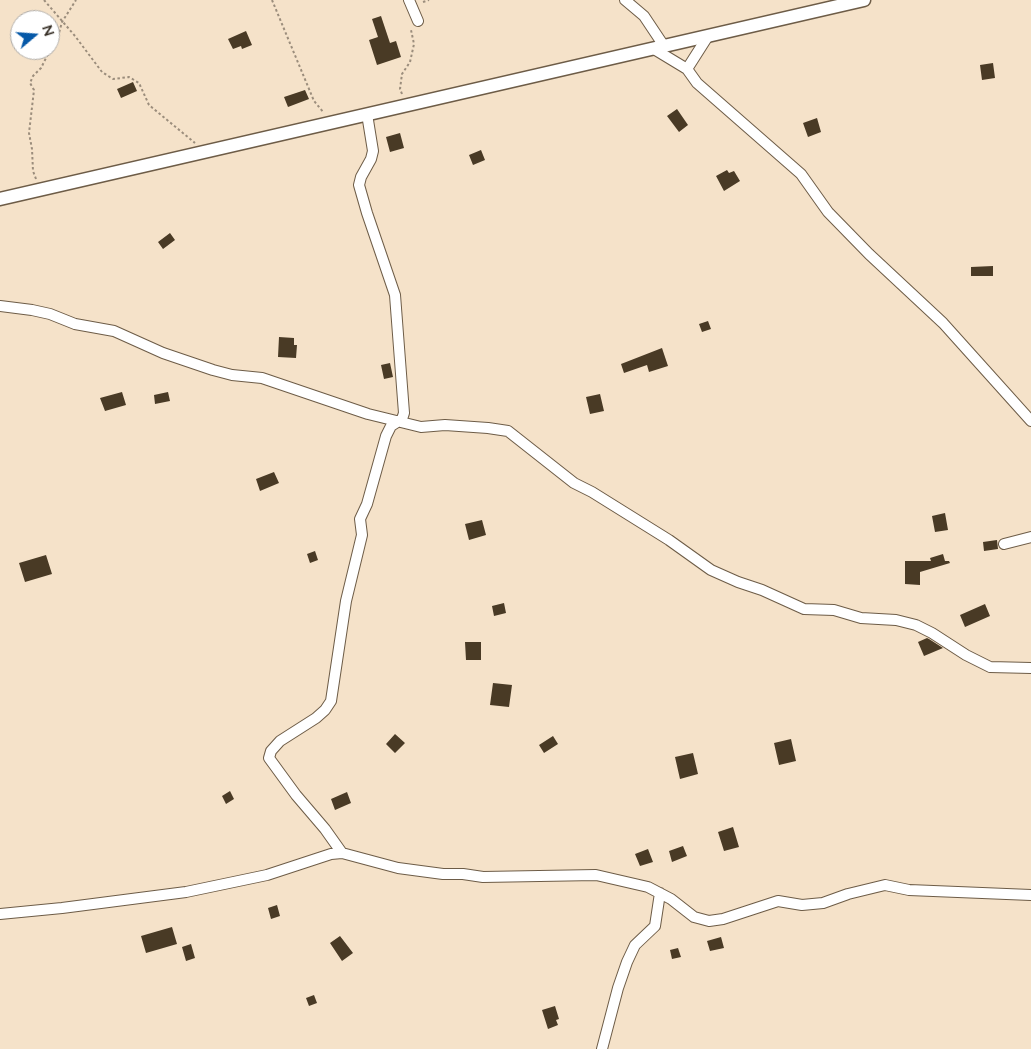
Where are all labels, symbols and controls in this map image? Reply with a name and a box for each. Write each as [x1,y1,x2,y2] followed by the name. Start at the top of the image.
[10,10,60,60] north arrow
[39,23,59,38] text: N

